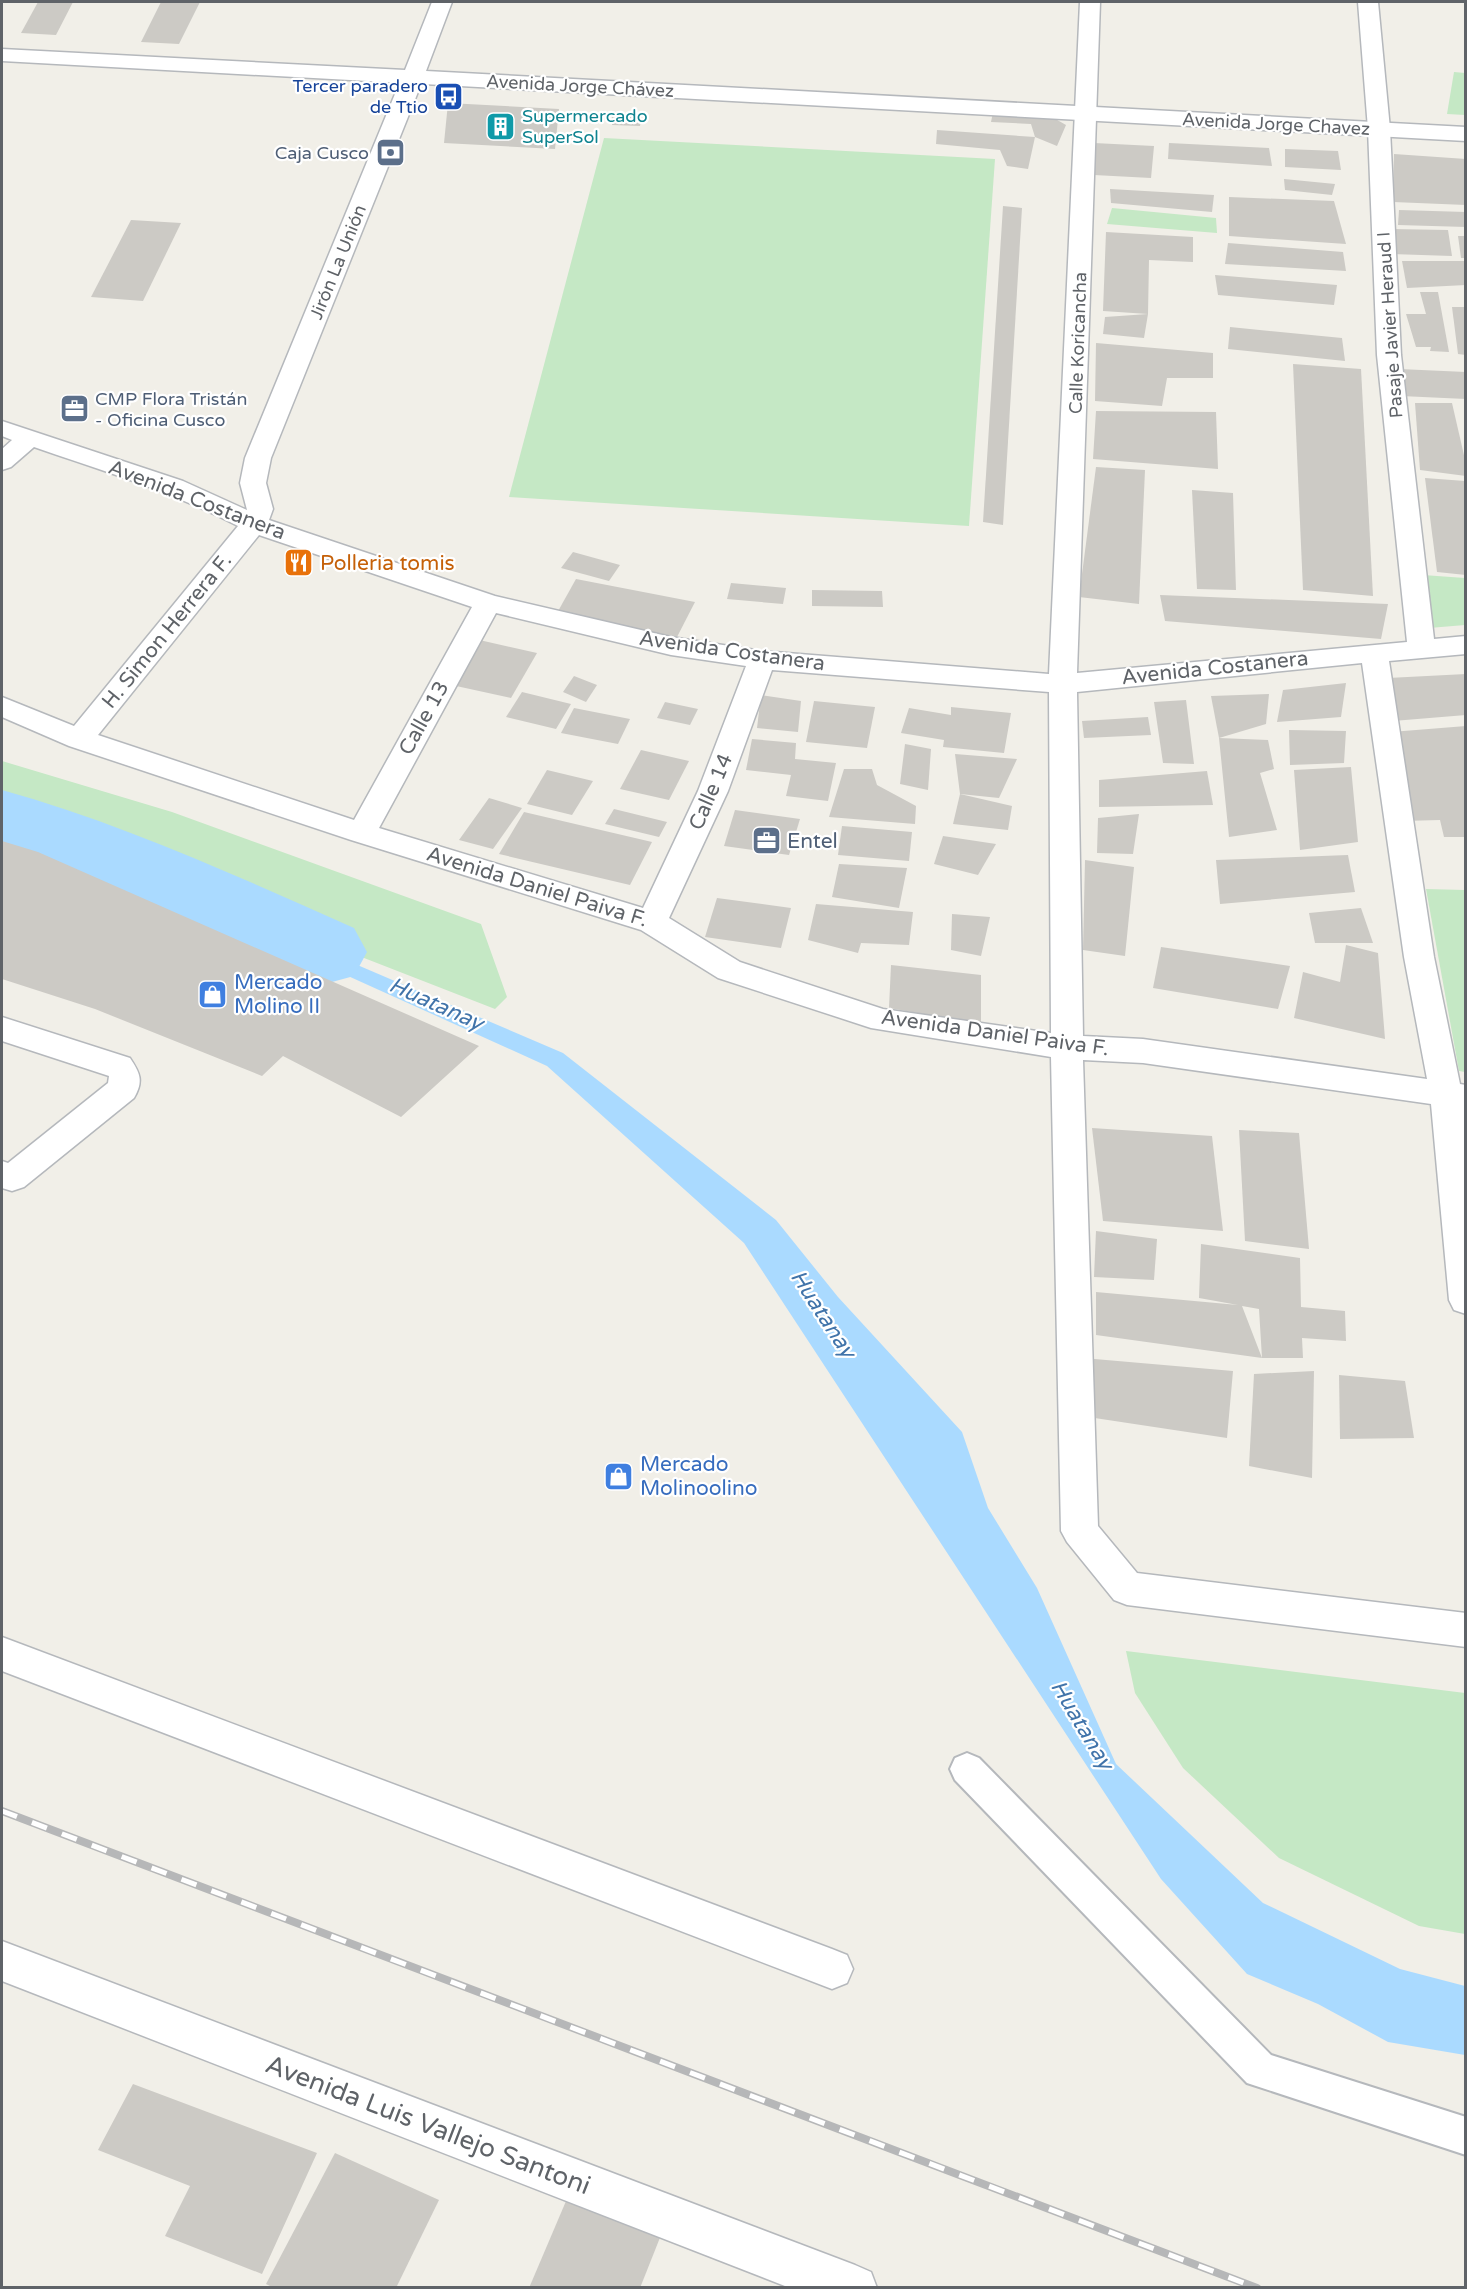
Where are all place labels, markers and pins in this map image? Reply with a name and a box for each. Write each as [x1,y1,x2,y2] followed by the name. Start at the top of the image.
[292,75,428,118] place label: Tercer paradero de Ttio
[433,80,465,112] bus stop icon: Tercer paradero de Ttio
[522,105,648,148] place label: Supermercado SuperSol
[485,110,517,142] building icon: Supermercado SuperSol
[374,137,406,169] bank icon: Caja Cusco
[275,142,369,164] place label: Caja Cusco
[95,388,247,431] place label: CMP Flora Tristán - Oficina Cusco
[58,393,90,425] office icon: CMP Flora Tristán - Oficina Cusco
[283,547,315,579] restaurant icon: Polleria tomis
[320,551,455,576] place label: Polleria tomis
[750,825,782,857] office icon: Entel
[787,829,838,854] place label: Entel
[234,970,323,1019] place label: Mercado Molino II
[197,978,229,1010] shop icon: Mercado Molino II
[640,1452,758,1501] place label: Mercado Molinoolino
[603,1460,635,1492] shop icon: Mercado Molinoolino

